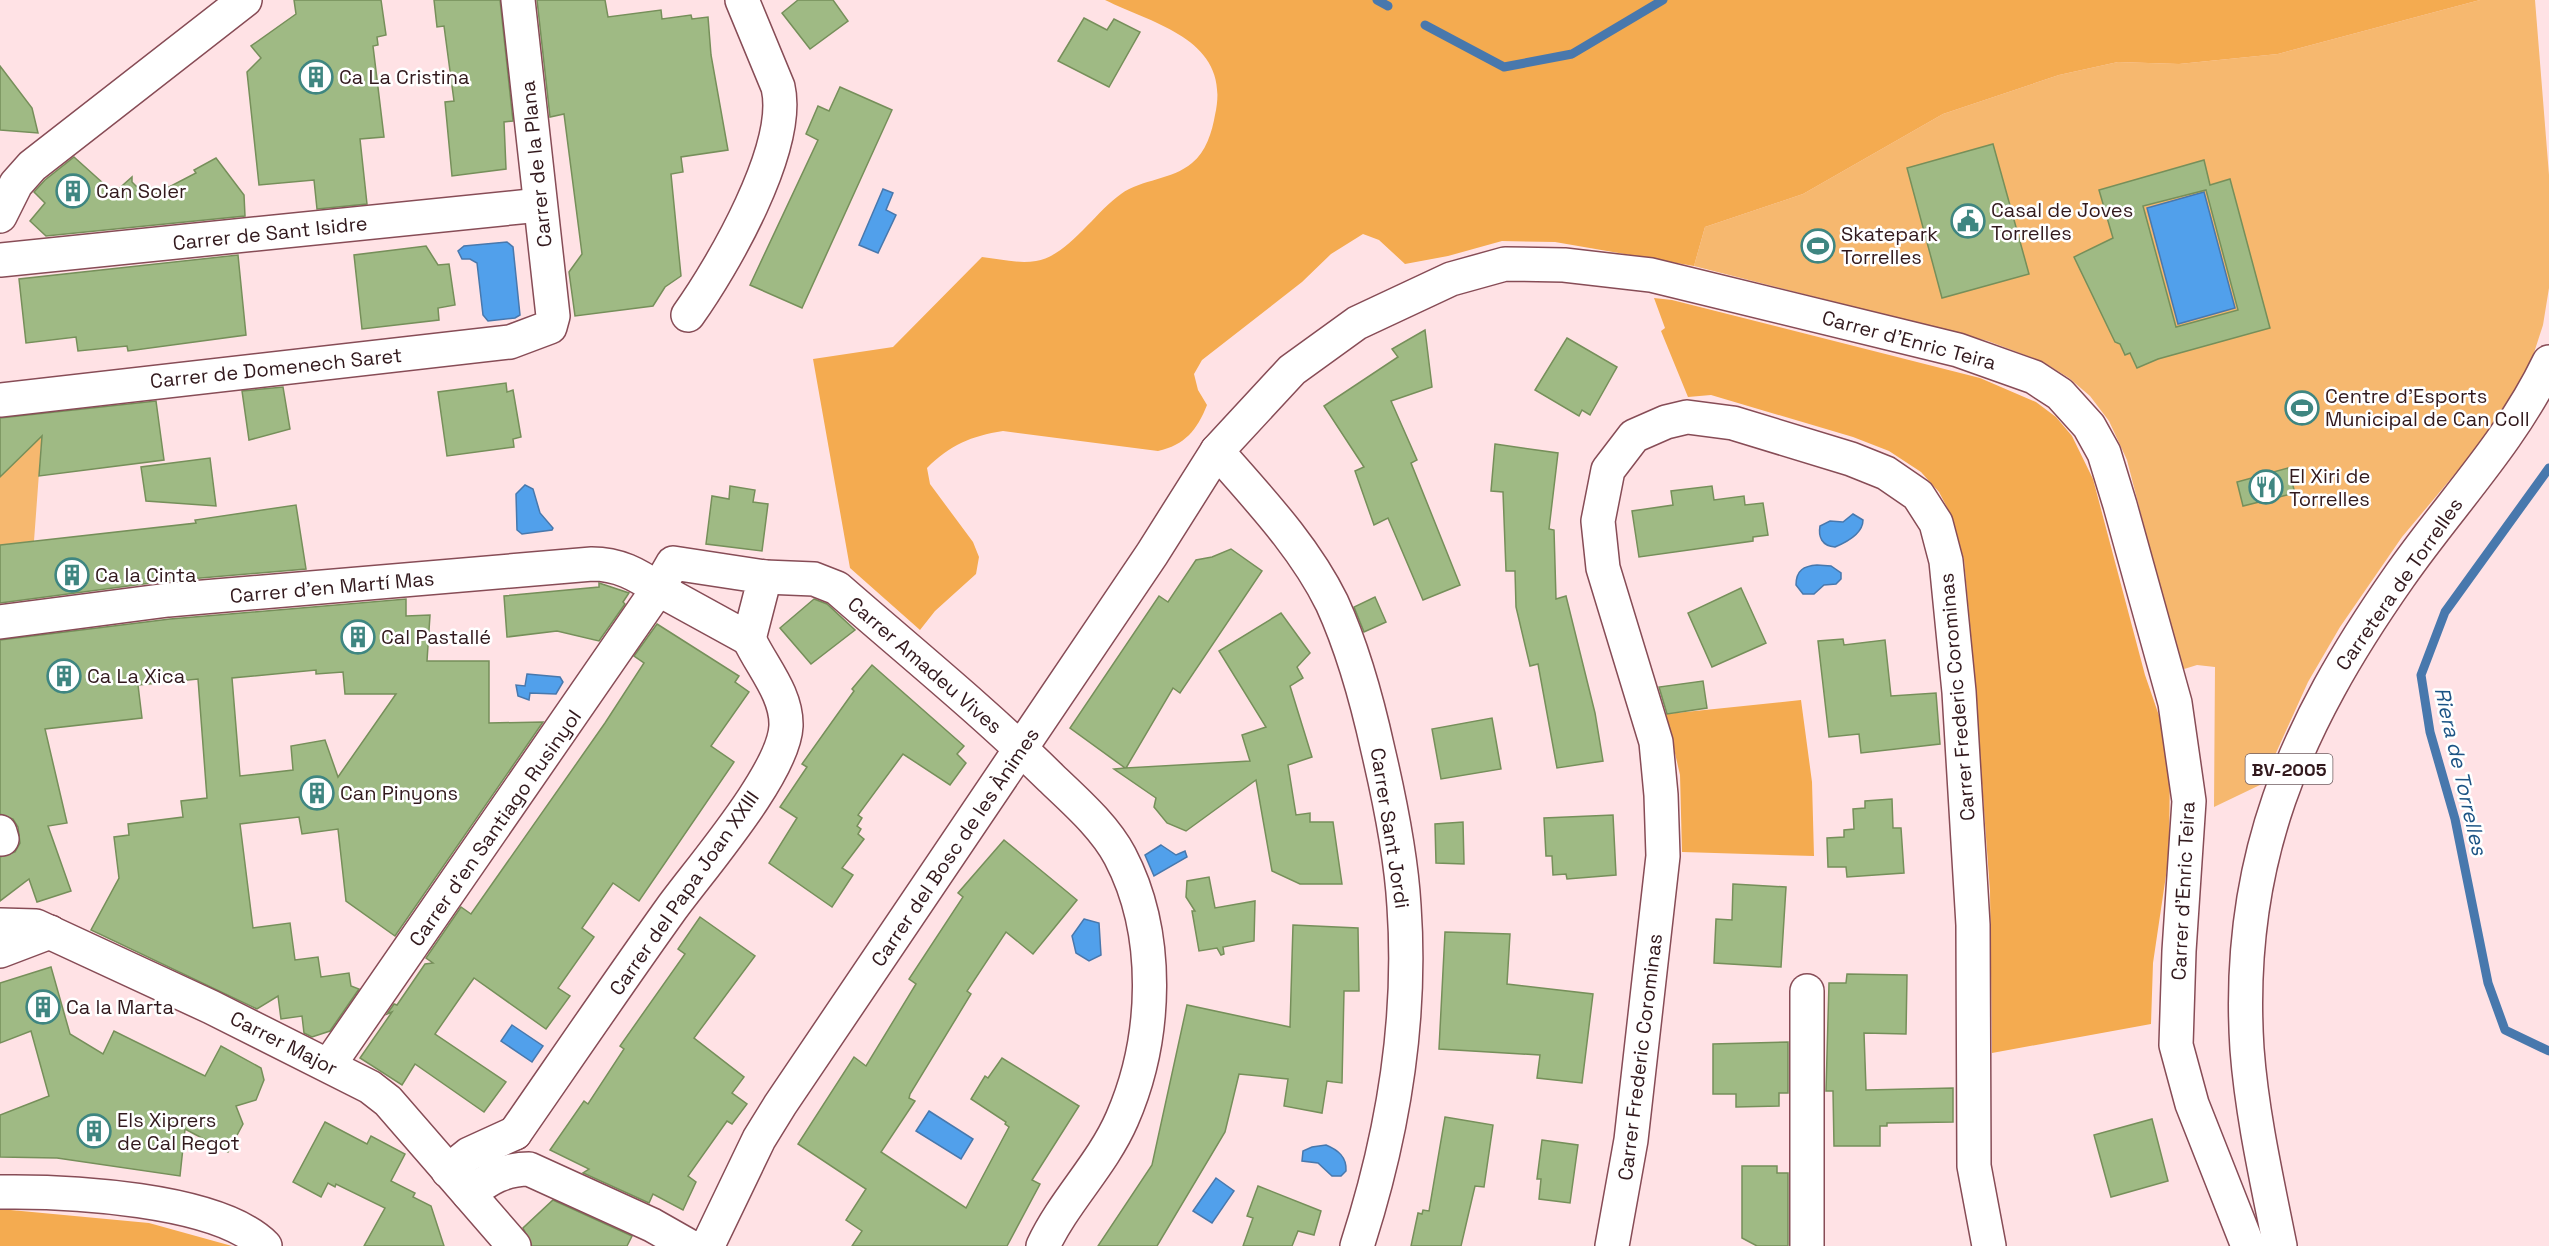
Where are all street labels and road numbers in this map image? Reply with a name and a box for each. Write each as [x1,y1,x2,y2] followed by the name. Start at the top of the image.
[514,80,558,248] street label: Carrer de la Plana
[171,210,369,256] street label: Carrer de Sant Isidre
[1819,304,1999,376] street label: Carrer d'Enric Teira
[149,342,403,394] street label: Carrer de Domenech Saret
[2329,492,2469,676] street label: Carretera de Torrelles
[229,565,435,609] street label: Carrer d'en Martí Mas
[1933,572,1981,822] street label: Carrer Frederic Corominas
[842,591,1008,739] street label: Carrer Amadeu Vives
[403,704,587,952] street label: Carrer d'en Santiago Rusinyol
[865,722,1045,972] street label: Carrer del Bosc de les Ànimes
[1364,746,1416,910] street label: Carrer Sant Jordi
[2246,754,2332,784] road number: BV-2005
[603,786,765,1000] street label: Carrer del Papa Joan XXIII
[2165,801,2201,981] street label: Carrer d'Enric Teira
[1612,932,1668,1182] street label: Carrer Frederic Corominas
[226,1005,342,1081] street label: Carrer Major

